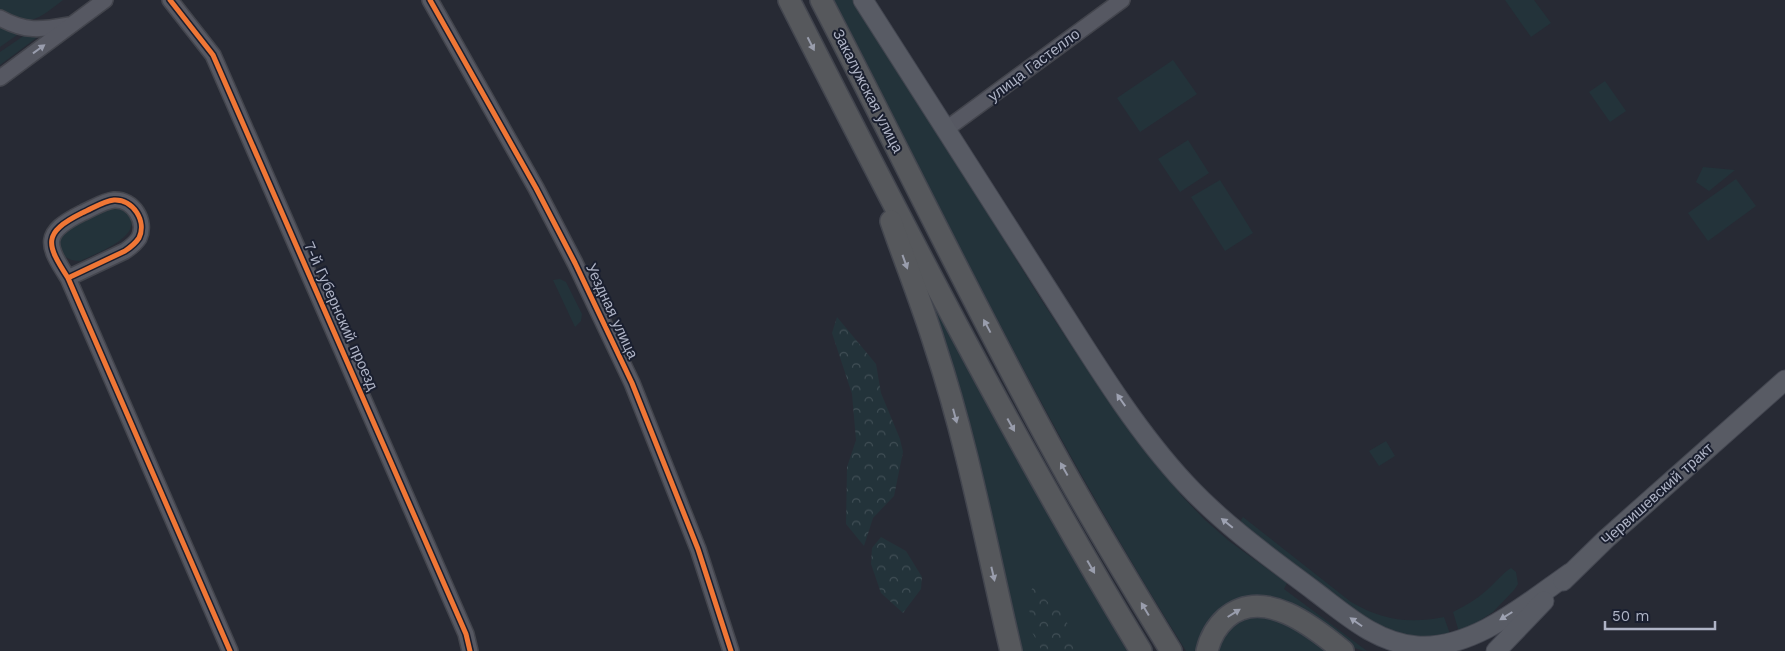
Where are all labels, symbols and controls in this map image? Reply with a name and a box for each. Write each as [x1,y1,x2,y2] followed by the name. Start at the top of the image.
[985,25,1083,105] street label: улица Гастелло
[829,26,907,156] street label: Закалужская улица
[807,36,815,51] one-way arrow
[32,44,46,54] one-way arrow
[300,239,382,393] street label: 7-й Губернский проезд
[901,255,909,270] one-way arrow
[582,261,642,362] street label: Уездная улица
[983,318,991,333] one-way arrow
[1116,394,1126,407] one-way arrow
[952,409,960,424] one-way arrow
[1007,418,1016,431] one-way arrow
[1597,439,1717,549] street label: Червишевский тракт
[1059,462,1068,476] one-way arrow
[1221,518,1234,529] one-way arrow
[1086,560,1095,573] one-way arrow
[989,567,997,582] one-way arrow
[1605,598,1715,630] scale bar
[1141,603,1150,616] one-way arrow
[1612,607,1649,625] text: 50 m
[1228,608,1241,617] one-way arrow
[1500,612,1513,621] one-way arrow
[1349,617,1363,627] one-way arrow

